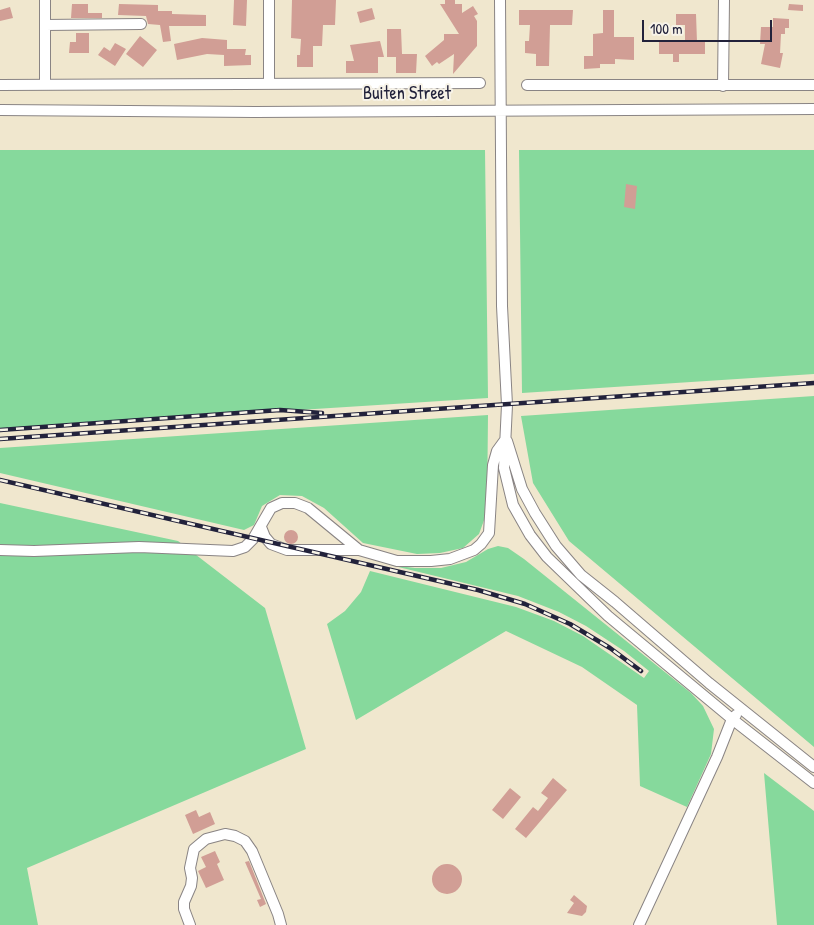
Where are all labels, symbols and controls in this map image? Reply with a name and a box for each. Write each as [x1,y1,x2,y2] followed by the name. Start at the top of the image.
[644,10,774,42] scale bar
[650,18,683,39] text: 100 m
[363,83,451,105] street label: Buiten Street

